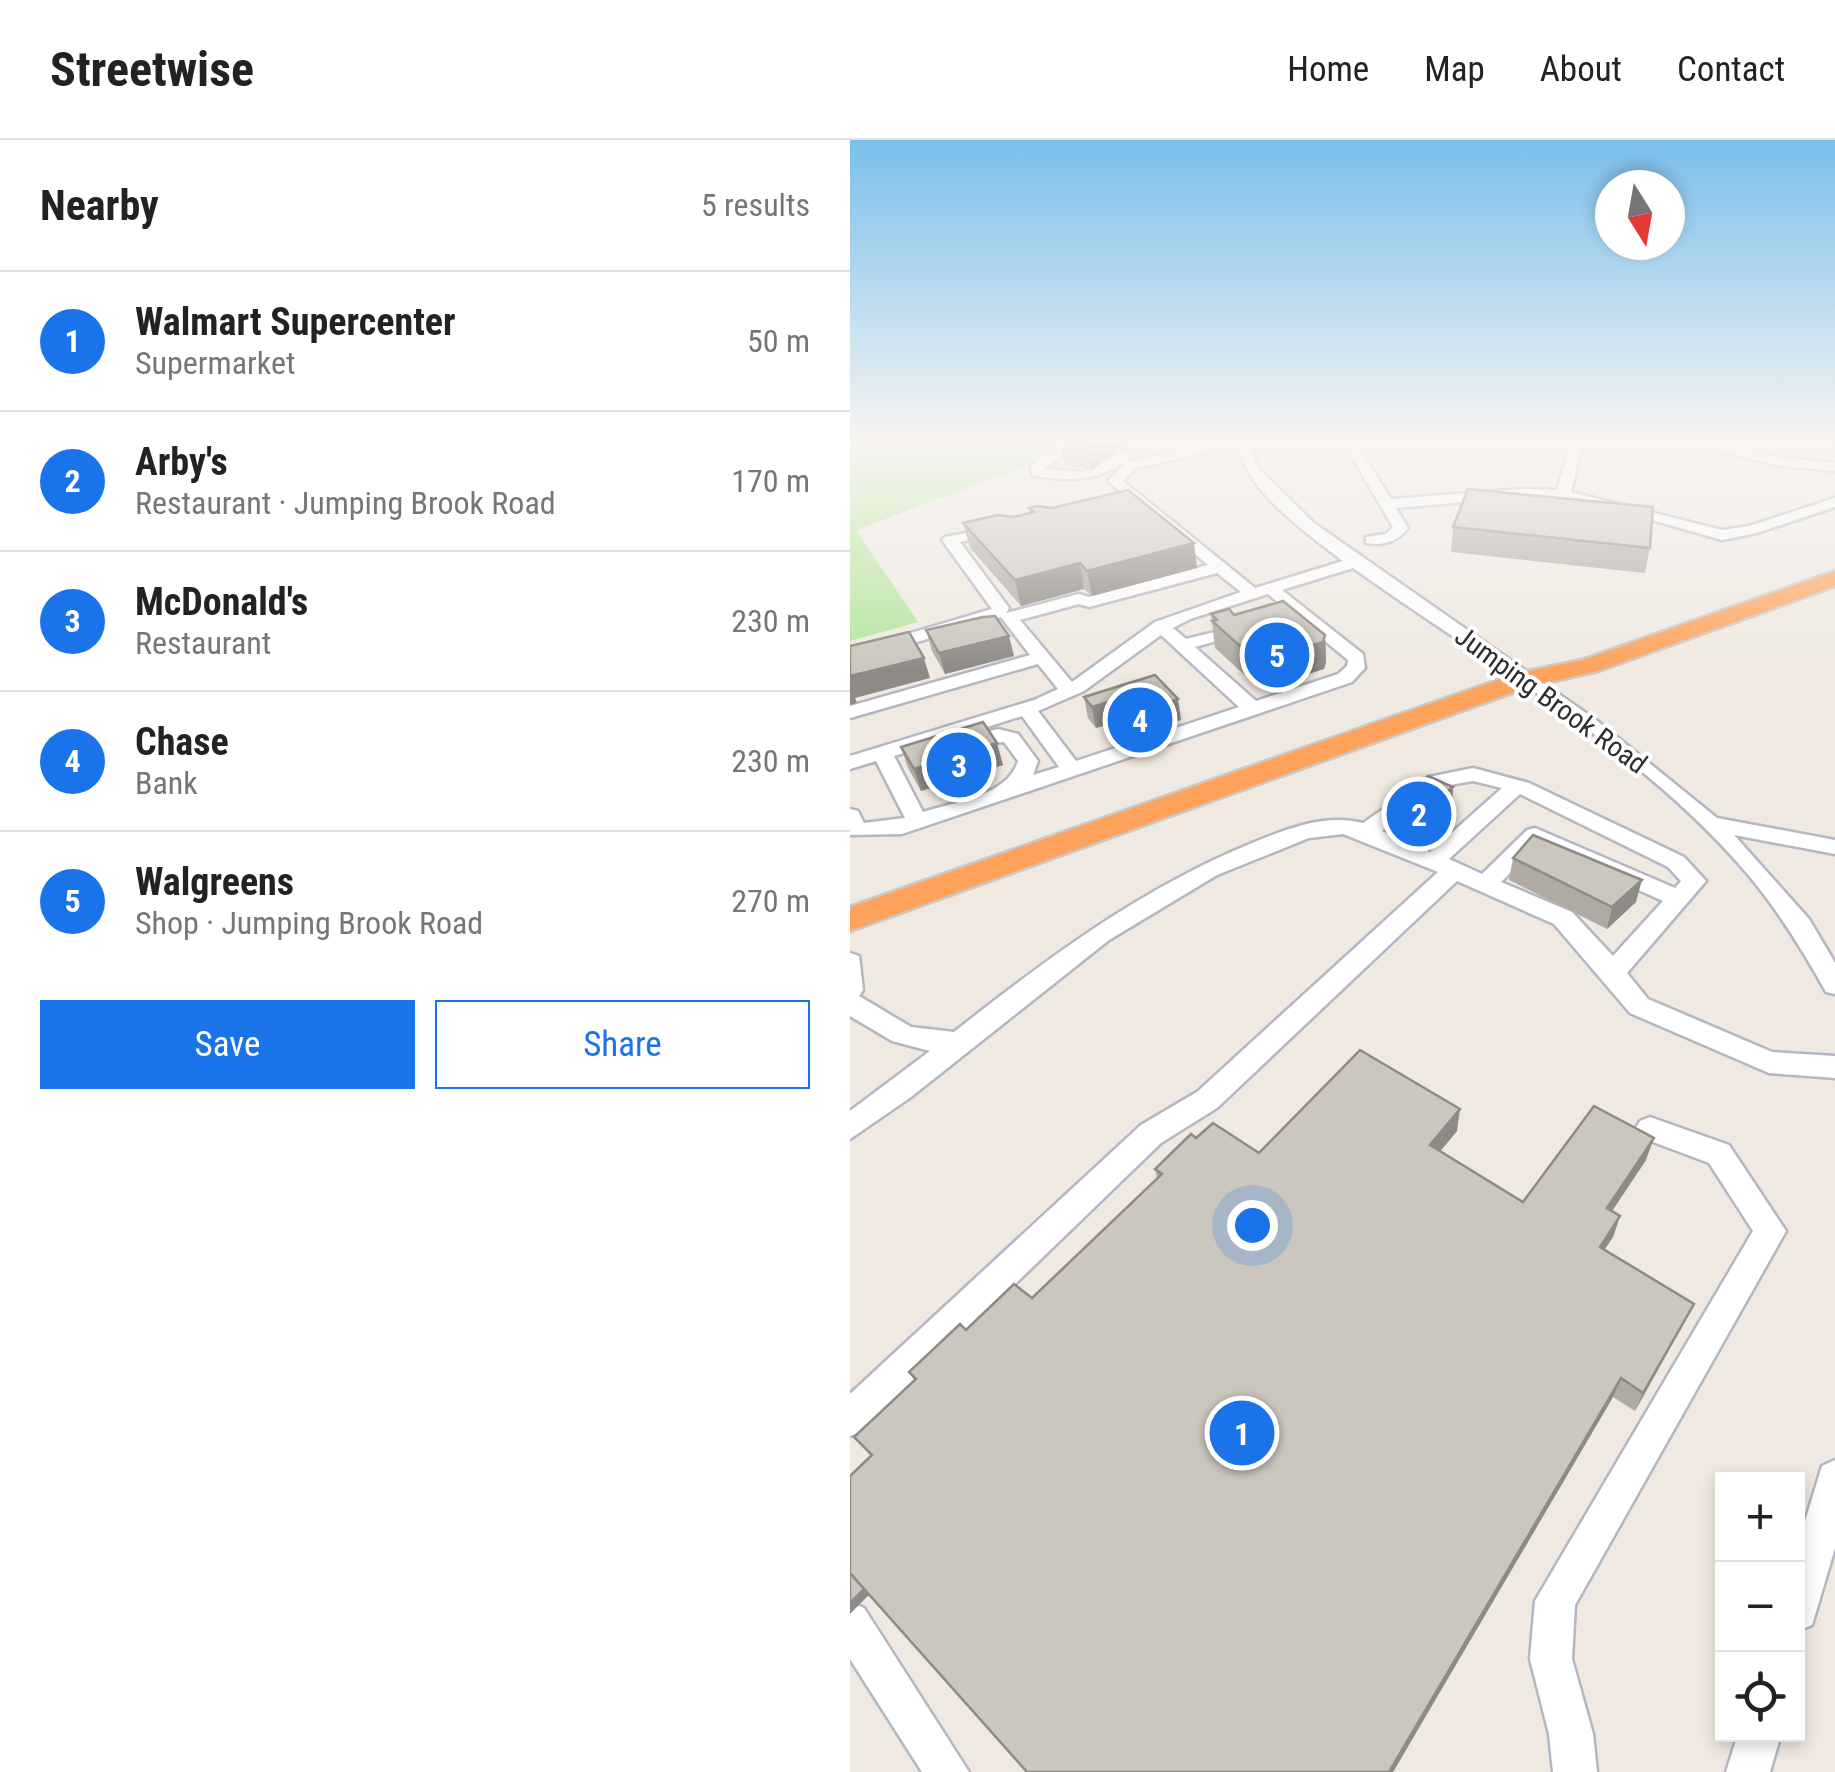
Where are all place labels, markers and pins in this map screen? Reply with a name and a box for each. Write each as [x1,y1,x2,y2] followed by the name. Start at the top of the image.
[1244,618,1310,692] pin: 5
[1108,682,1172,758] pin: 4
[926,728,992,802] pin: 3
[1386,776,1452,852] pin: 2
[1210,1396,1274,1470] pin: 1

